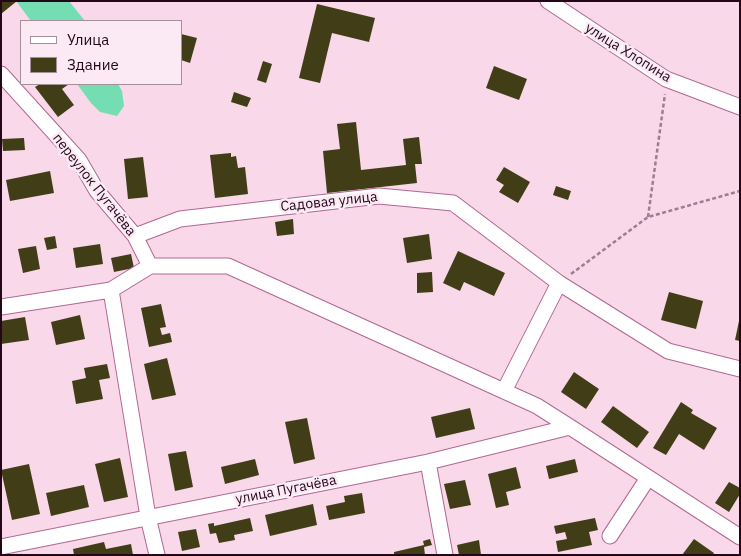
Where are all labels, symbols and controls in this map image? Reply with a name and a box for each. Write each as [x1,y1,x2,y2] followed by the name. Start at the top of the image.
[20,20,182,85] legend
[582,20,674,86] street label: улица Хлопина
[67,30,109,49] text: Улица
[67,55,119,74] text: Здание
[49,130,139,240] street label: переулок Пугачёва
[280,189,378,215] street label: Садовая улица
[234,472,338,508] street label: улица Пугачёва

